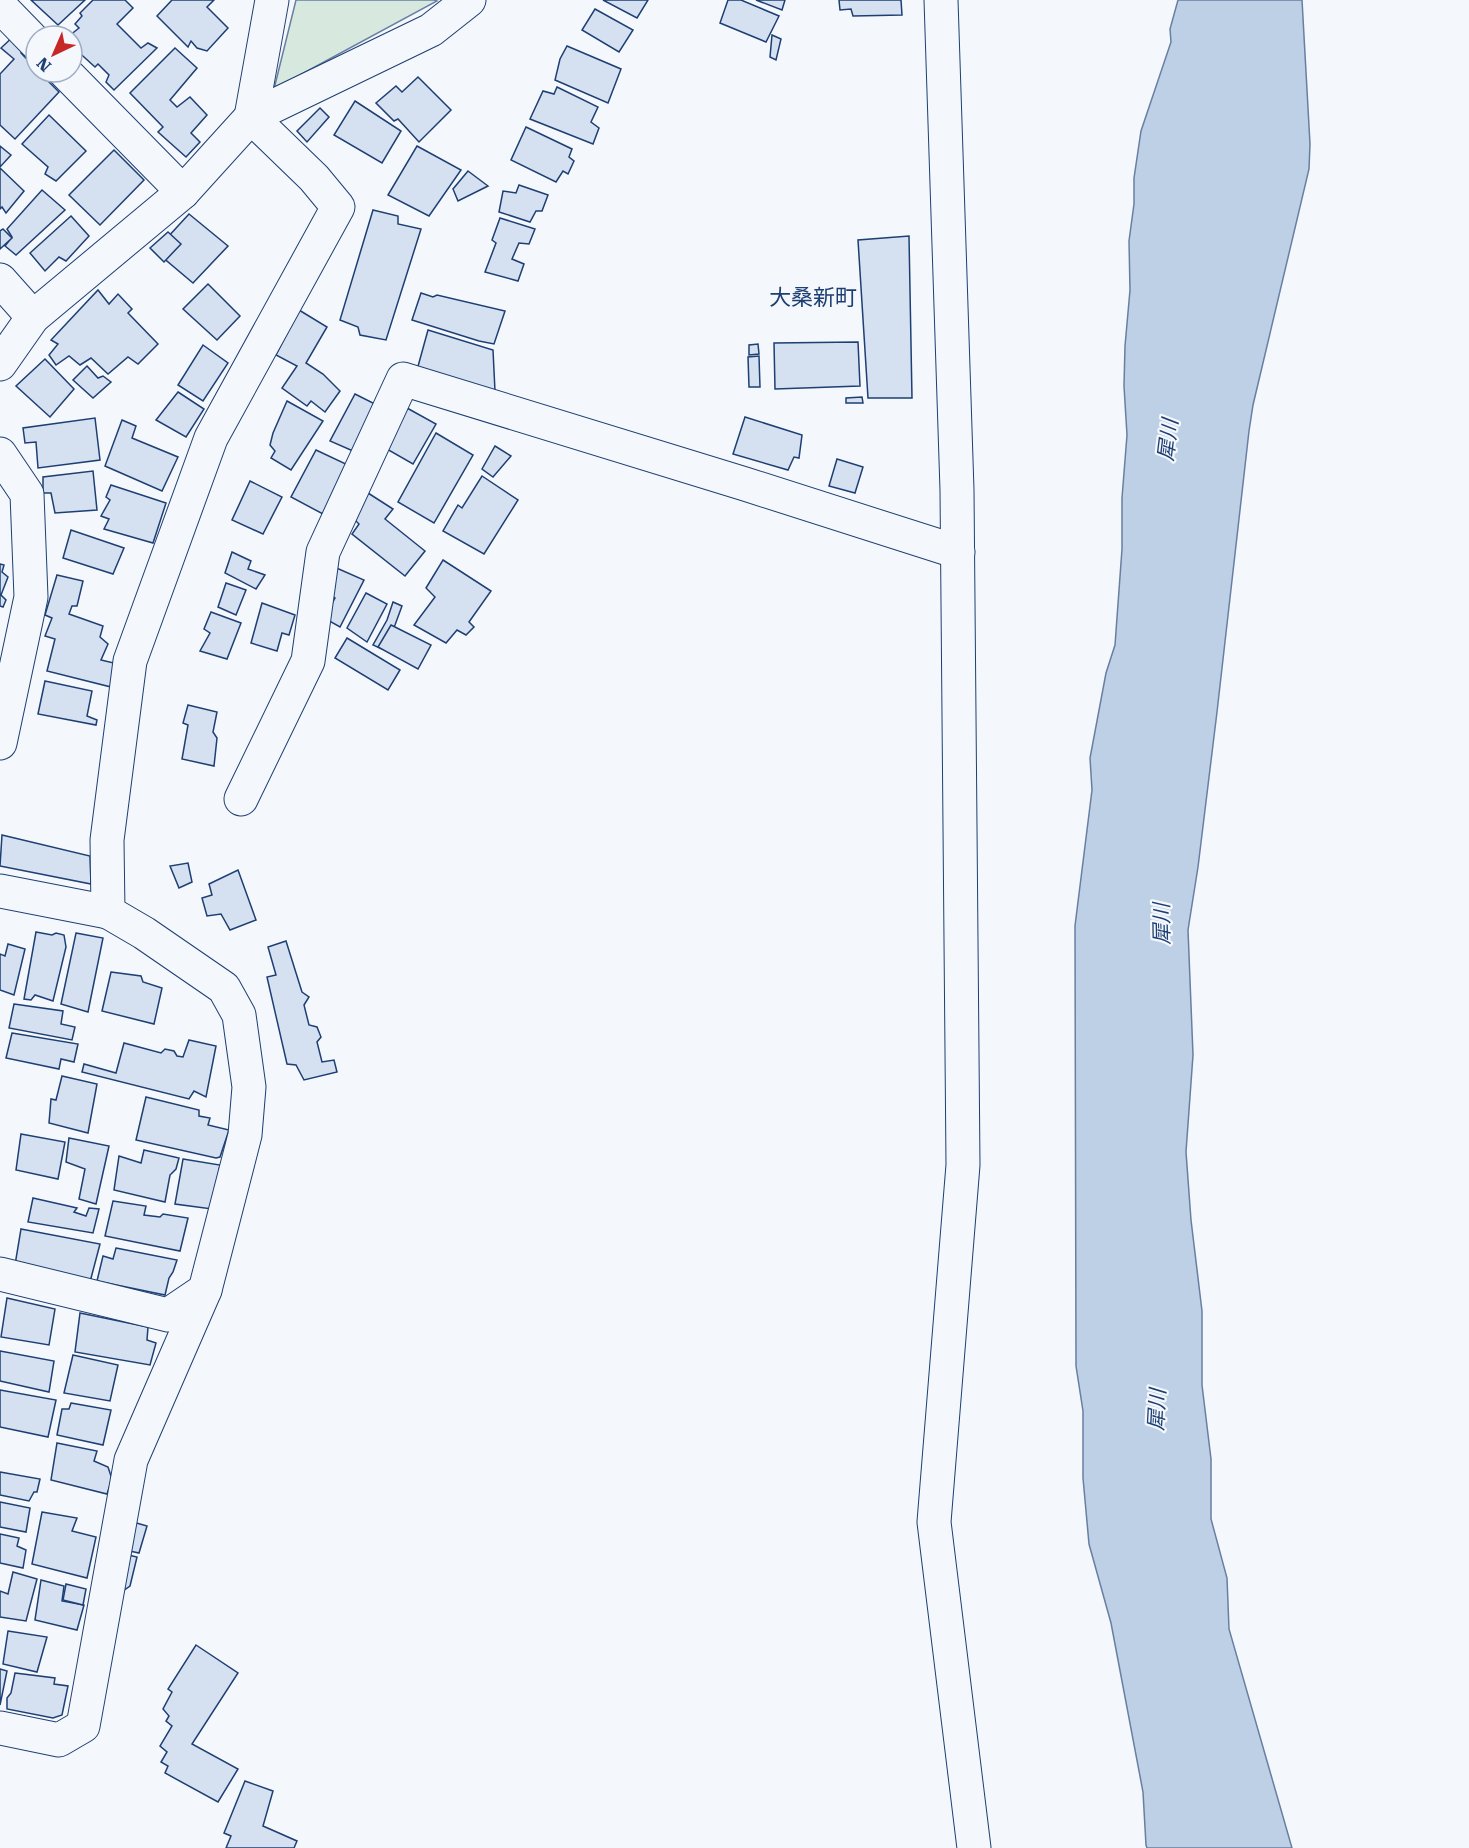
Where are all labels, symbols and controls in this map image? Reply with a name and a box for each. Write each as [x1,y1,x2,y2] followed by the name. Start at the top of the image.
[24,24,84,84] north arrow
[33,53,55,76] text: N
[769,285,857,310] district label: 大桑新町
[1154,416,1183,462] water label: 犀川
[1150,901,1174,945] water label: 犀川
[1144,1386,1170,1432] water label: 犀川

